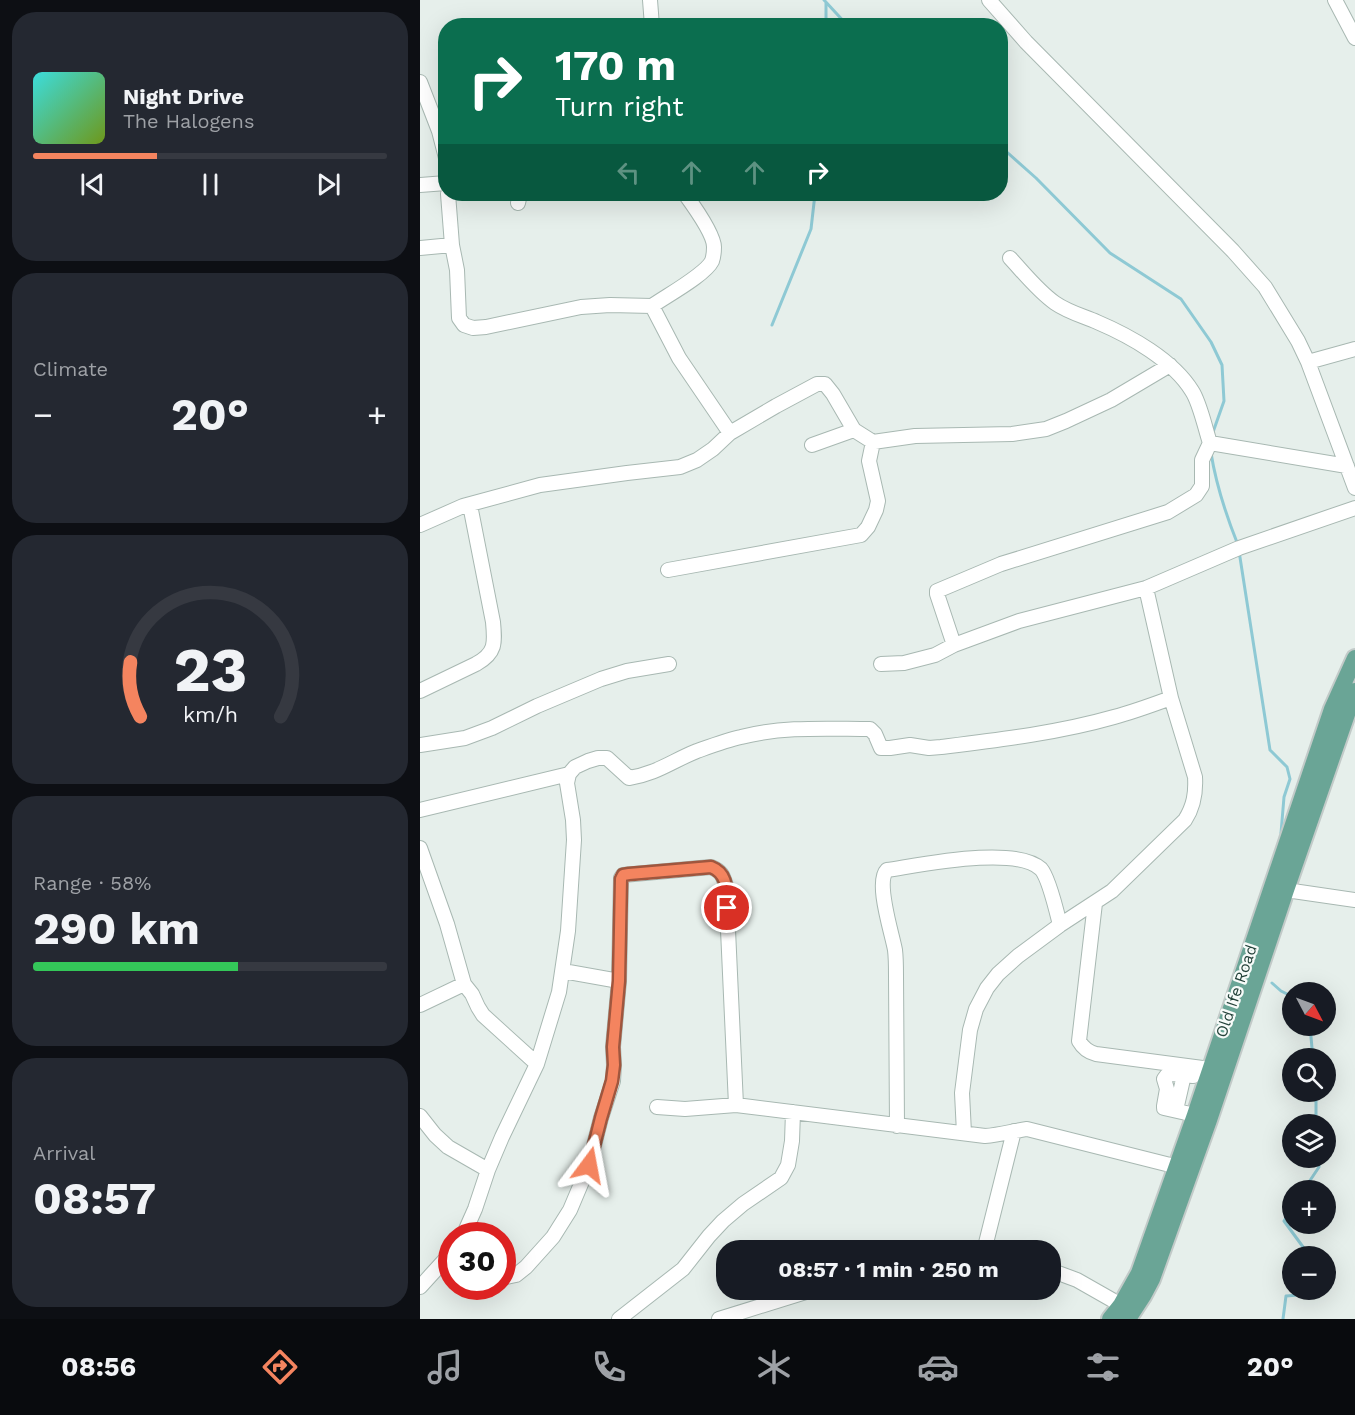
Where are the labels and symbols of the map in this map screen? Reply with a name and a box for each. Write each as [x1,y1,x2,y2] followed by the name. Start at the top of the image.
[701,882,752,933] pin
[1211,942,1261,1040] street label: Old Ife Road
[1282,982,1336,1036] north arrow
[557,1133,621,1197] position arrow
[438,1222,516,1300] speed limit sign: 30

